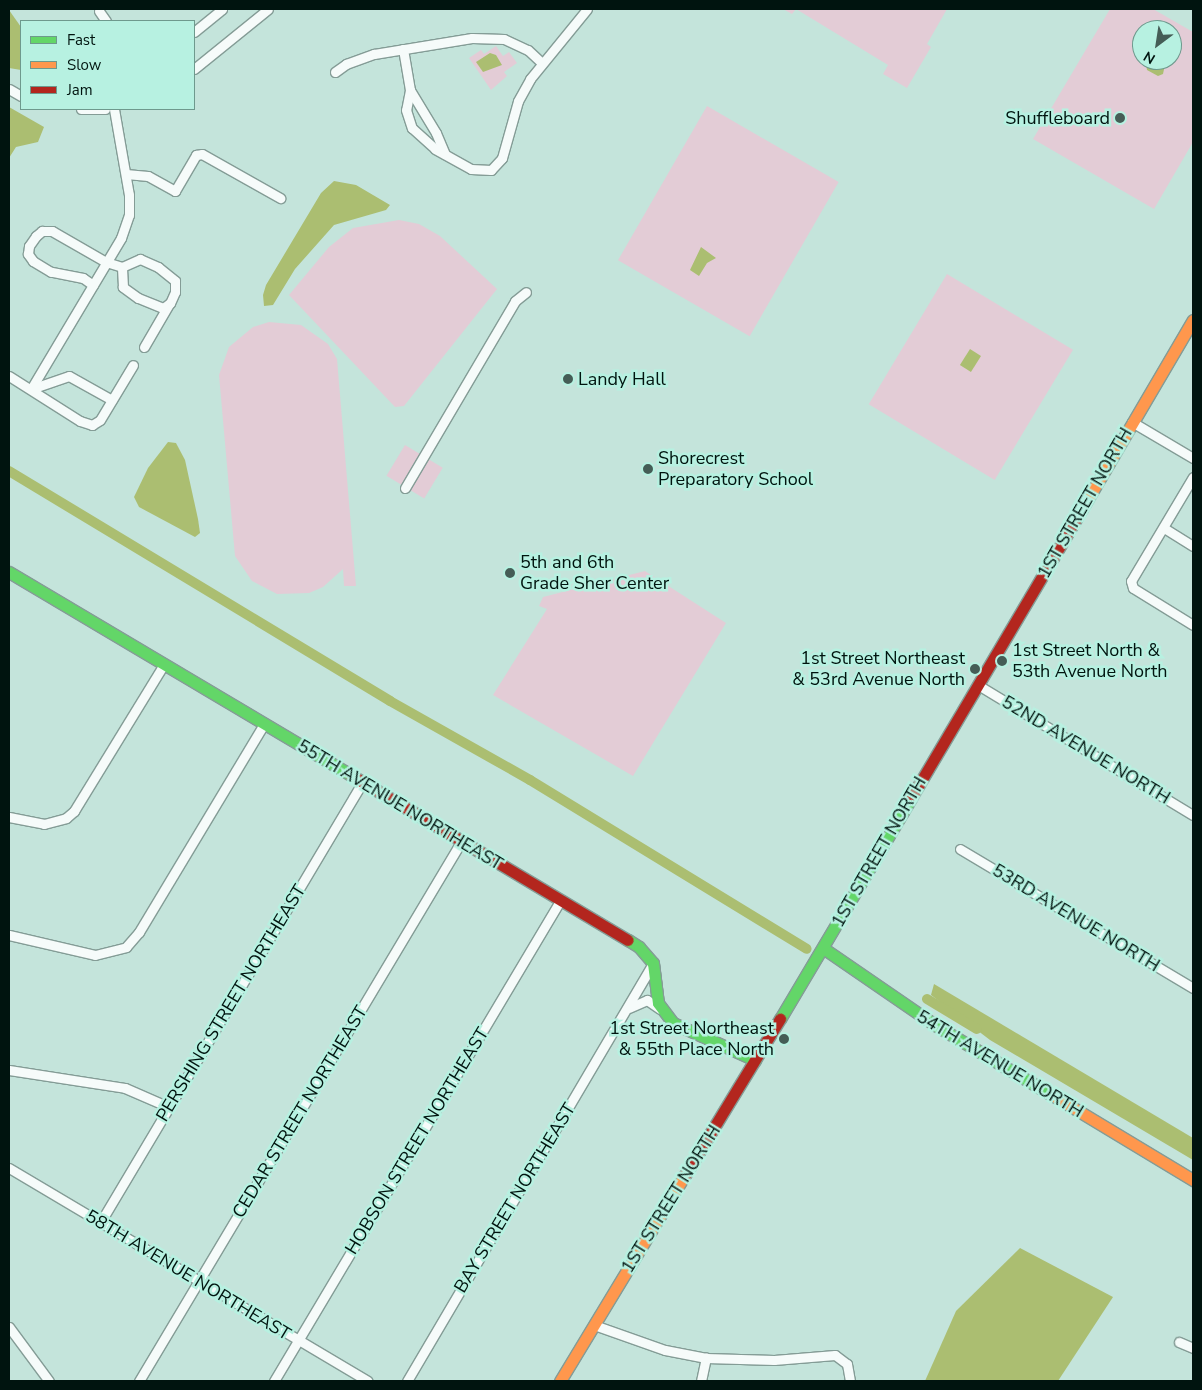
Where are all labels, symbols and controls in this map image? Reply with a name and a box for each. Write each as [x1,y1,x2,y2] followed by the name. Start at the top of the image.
[20,20,195,110] legend
[1132,20,1182,70] north arrow
[67,30,95,50] text: Fast
[1140,47,1159,68] text: N
[67,55,101,75] text: Slow
[67,80,93,100] text: Jam
[1005,107,1110,129] place label: Shuffleboard
[1114,112,1126,124] marker: Shuffleboard
[578,368,666,390] place label: Landy Hall
[562,373,574,385] marker: Landy Hall
[1033,424,1137,582] street label: 1ST STREET NORTH
[658,448,813,490] place label: Shorecrest Preparatory School
[642,463,654,475] marker: Shorecrest Preparatory School
[520,552,669,594] place label: 5th and 6th Grade Sher Center
[504,567,516,579] marker: 5th and 6th Grade Sher Center
[1012,640,1167,682] place label: 1st Street North & 53th Avenue North
[792,648,965,691] place label: 1st Street Northeast & 53rd Avenue North
[996,655,1008,667] marker: 1st Street North & 53th Avenue North
[969,663,981,675] marker: 1st Street Northeast & 53rd Avenue North
[998,691,1174,809] street label: 52ND AVENUE NORTH
[293,735,507,875] street label: 55TH AVENUE NORTHEAST
[827,773,931,931] street label: 1ST STREET NORTH
[988,859,1164,977] street label: 53RD AVENUE NORTH
[152,881,310,1125] street label: PERSHING STREET NORTHEAST
[228,1002,372,1222] street label: CEDAR STREET NORTHEAST
[913,1006,1087,1122] street label: 54TH AVENUE NORTH
[609,1018,774,1060] place label: 1st Street Northeast & 55th Place North
[341,1024,493,1258] street label: HOBSON STREET NORTHEAST
[778,1033,790,1045] marker: 1st Street Northeast & 55th Place North
[450,1099,580,1297] street label: BAY STREET NORTHEAST
[617,1121,725,1277] street label: 1ST STREET NORTH
[81,1205,295,1345] street label: 58TH AVENUE NORTHEAST

